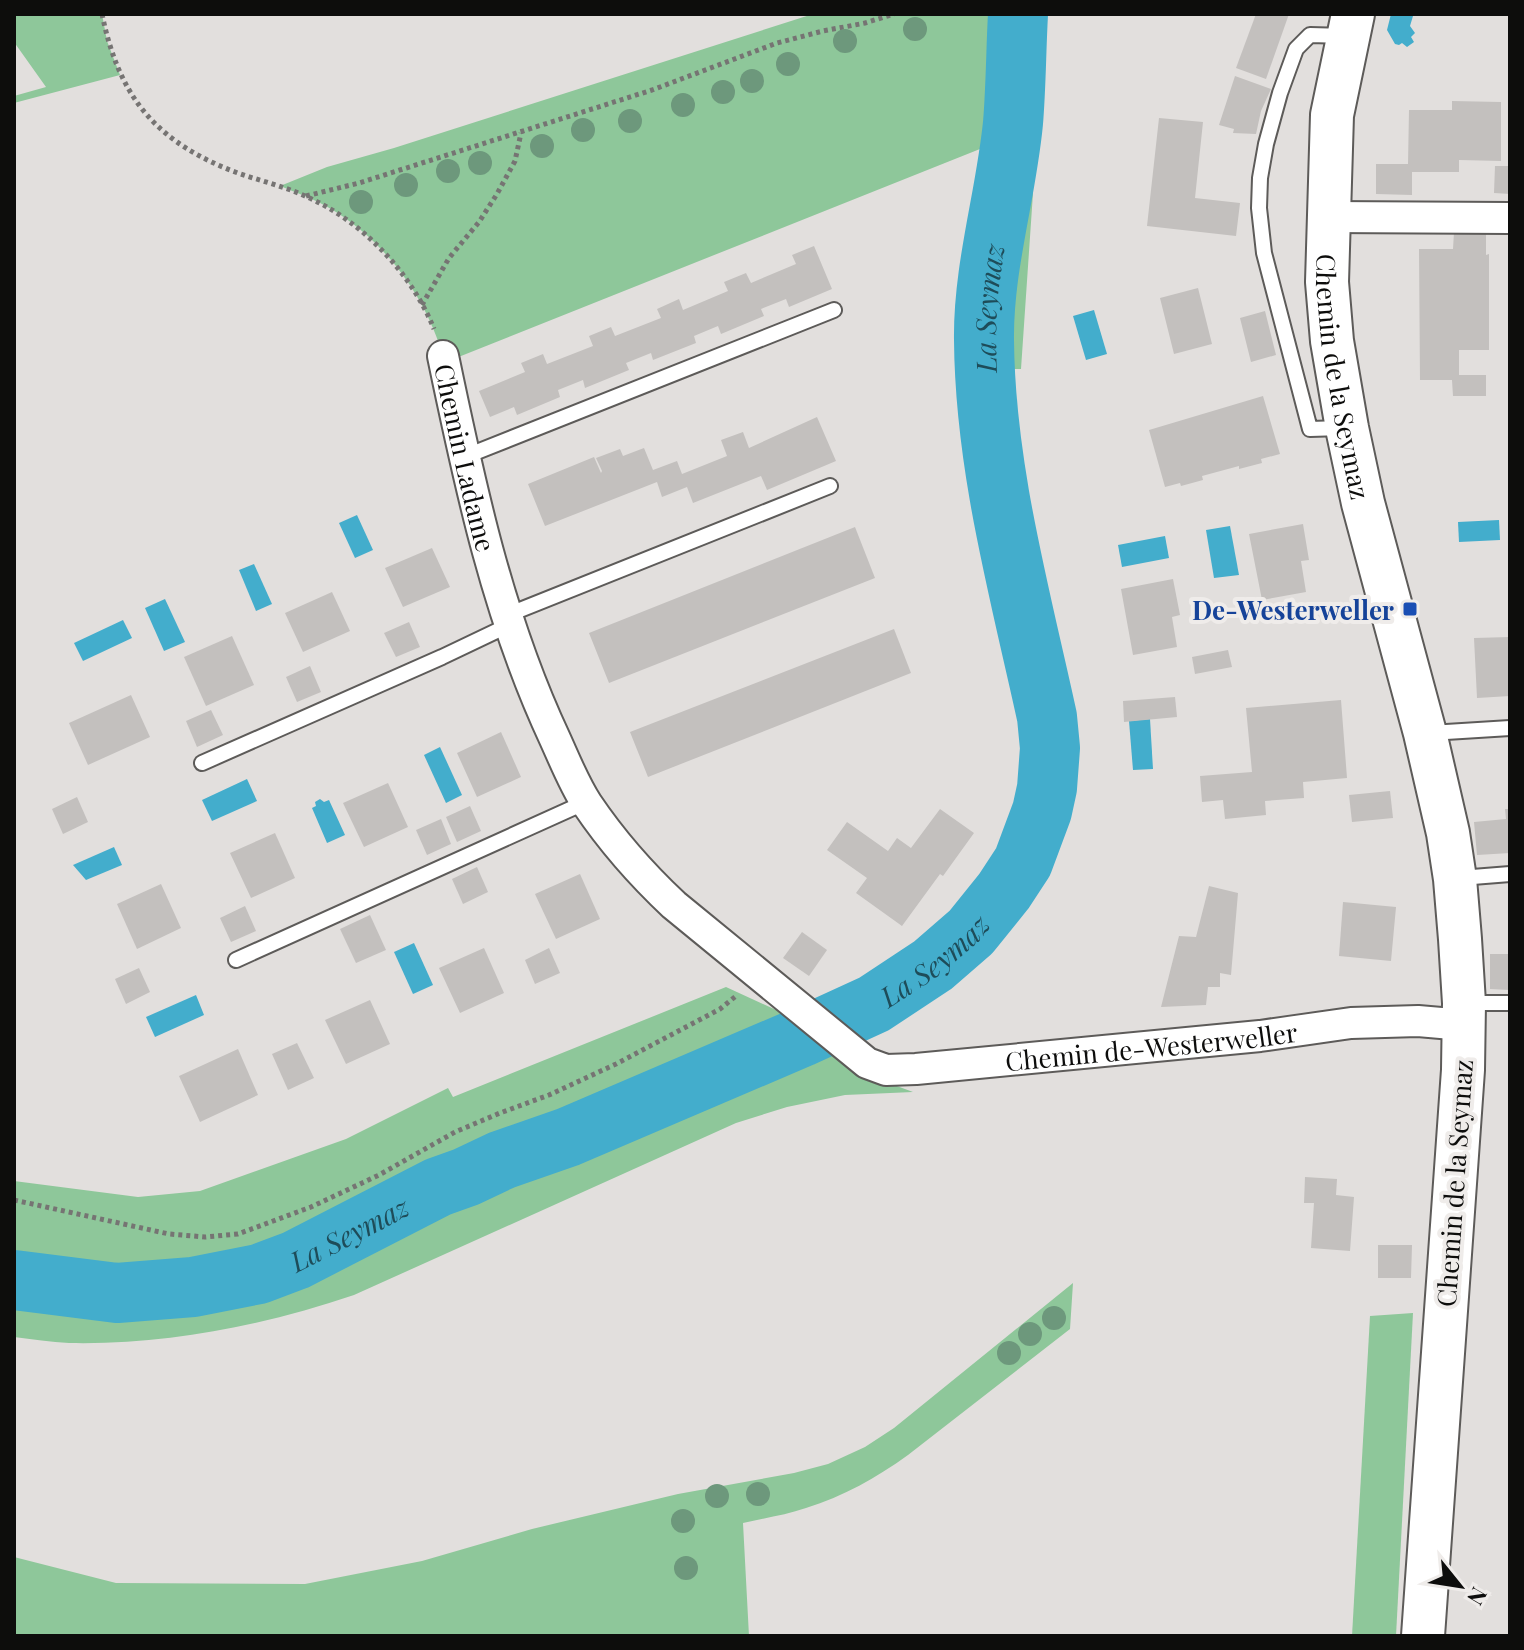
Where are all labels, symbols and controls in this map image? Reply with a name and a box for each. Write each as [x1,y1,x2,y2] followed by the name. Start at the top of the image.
[965,240,1012,374] water label: La Seymaz
[1309,253,1379,502] street label: Chemin de la Seymaz
[428,360,505,555] street label: Chemin Ladame
[1192,592,1394,627] place label: De-Westerweller
[1401,600,1419,618] marker: De-Westerweller
[871,905,998,1015] water label: La Seymaz
[1004,1013,1300,1078] street label: Chemin de-Westerweller
[1428,1058,1480,1308] street label: Chemin de la Seymaz
[282,1186,416,1279] water label: La Seymaz
[1420,1546,1500,1626] north arrow
[1461,1582,1495,1611] text: N

